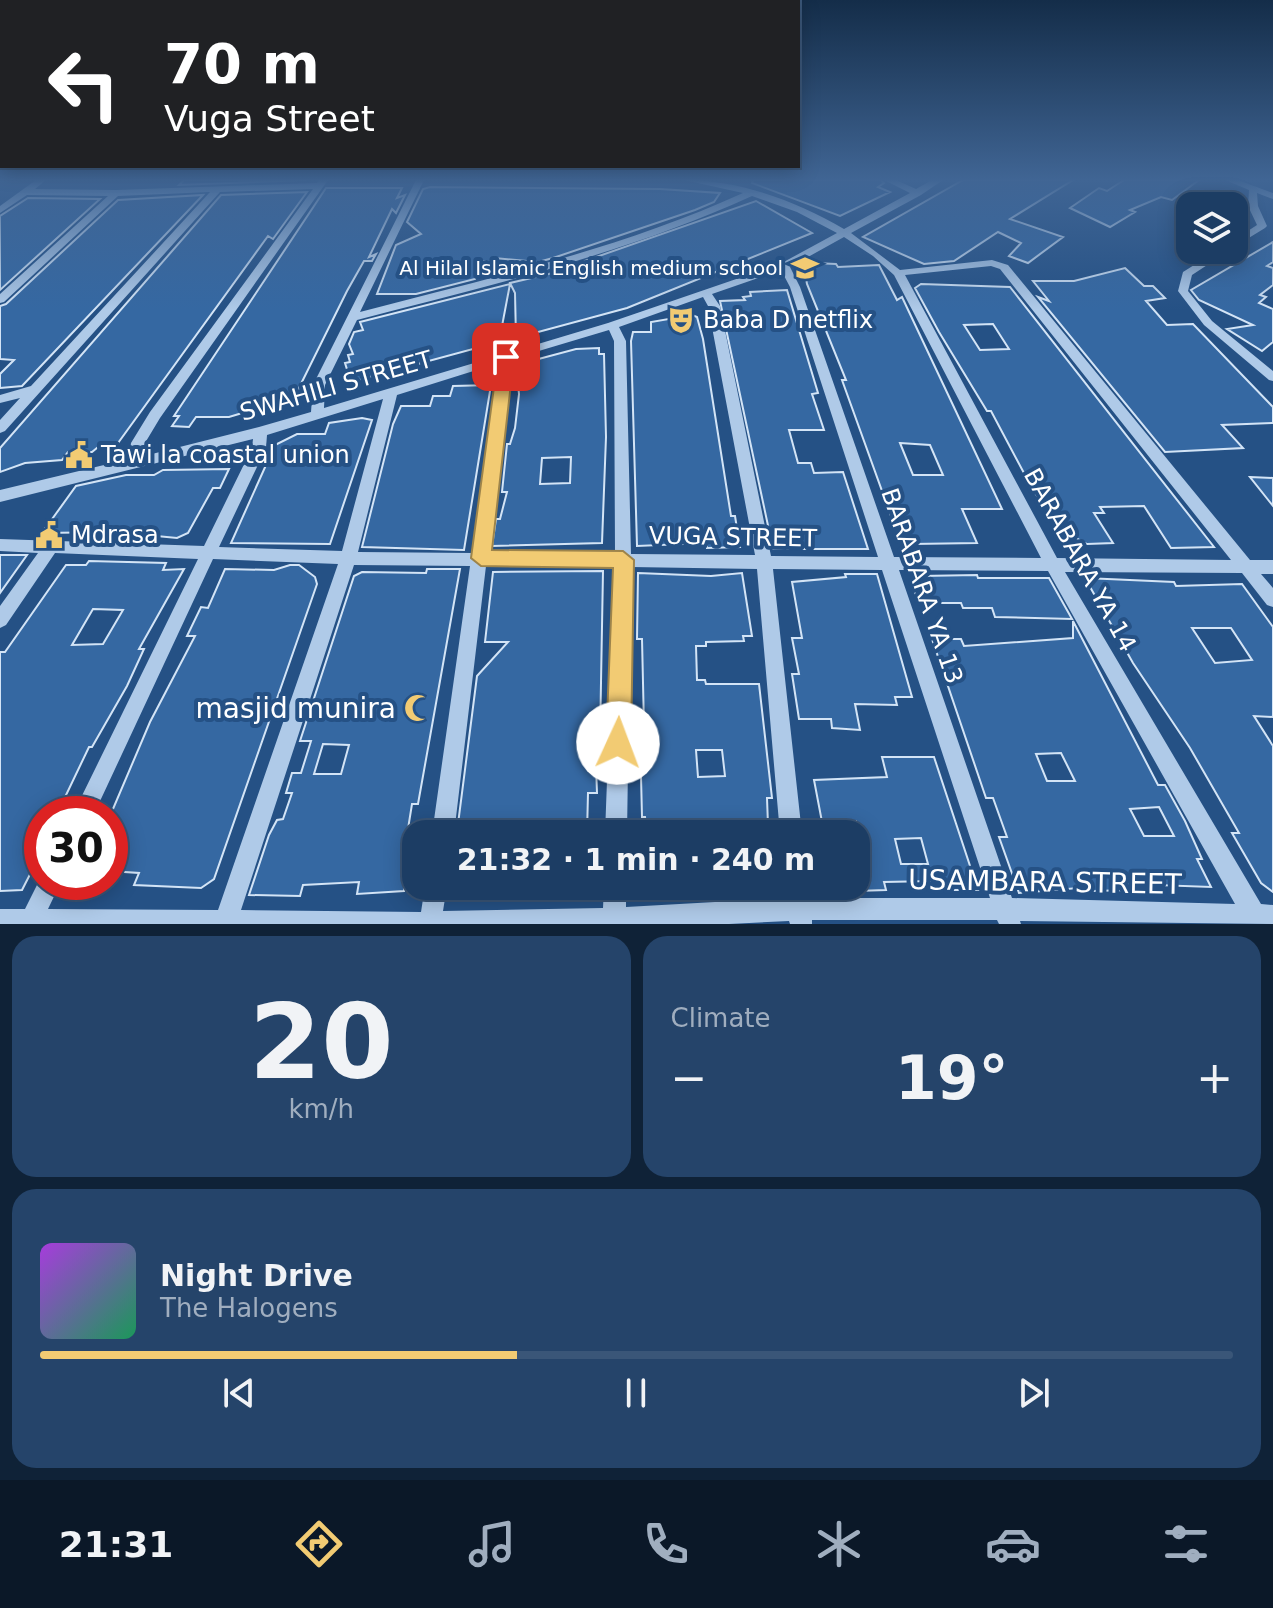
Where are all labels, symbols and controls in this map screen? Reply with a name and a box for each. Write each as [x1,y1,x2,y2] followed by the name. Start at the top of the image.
[164,31,320,96] text: 70 m
[32,32,136,136] icon: left
[164,98,375,139] text: Vuga Street
[1176,192,1248,264] map controls
[1176,192,1248,264] button: layers
[790,253,820,283] school or university icon: Al Hilal Islamic English medium school
[399,256,783,280] place label: Al Hilal Islamic English medium school
[666,305,696,335] theatre icon: Baba D netflix
[703,306,873,334] place label: Baba D netflix
[472,323,540,391] pin
[484,335,528,379] icon: arrive
[237,345,436,427] street label: SWAHILI STREET
[64,440,94,470] public building icon: Tawi la coastal union
[100,441,350,469] place label: Tawi la coastal union
[1018,464,1142,656] street label: BARABARA YA 14
[875,485,969,687] street label: BARABARA YA 13
[34,520,64,550] public building icon: Mdrasa
[71,521,159,549] place label: Mdrasa
[649,522,818,552] street label: VUGA STREET
[196,692,396,725] place label: masjid munira
[403,693,433,723] mosque icon: masjid munira
[576,701,660,785] position arrow
[24,796,128,900] speed limit sign: 30
[457,842,815,877] text: 21:32 · 1 min · 240 m
[908,863,1183,901] street label: USAMBARA STREET
[249,981,394,1103] text: 20
[671,1003,771,1033] text: Climate
[895,1043,1009,1113] text: 19°
[671,1052,707,1103] text: −
[1196,1052,1233,1103] text: +
[288,1094,354,1124] text: km/h
[160,1258,353,1293] text: Night Drive
[160,1293,338,1323] text: The Halogens
[217,1371,261,1415] icon: previous
[614,1371,658,1415] icon: pause
[1012,1371,1056,1415] icon: next
[291,1516,347,1572] icon: directions
[464,1516,520,1572] icon: music
[638,1516,694,1572] icon: phone
[811,1516,867,1572] icon: climate
[985,1516,1041,1572] icon: car
[1158,1516,1214,1572] icon: filters
[59,1524,173,1565] text: 21:31

